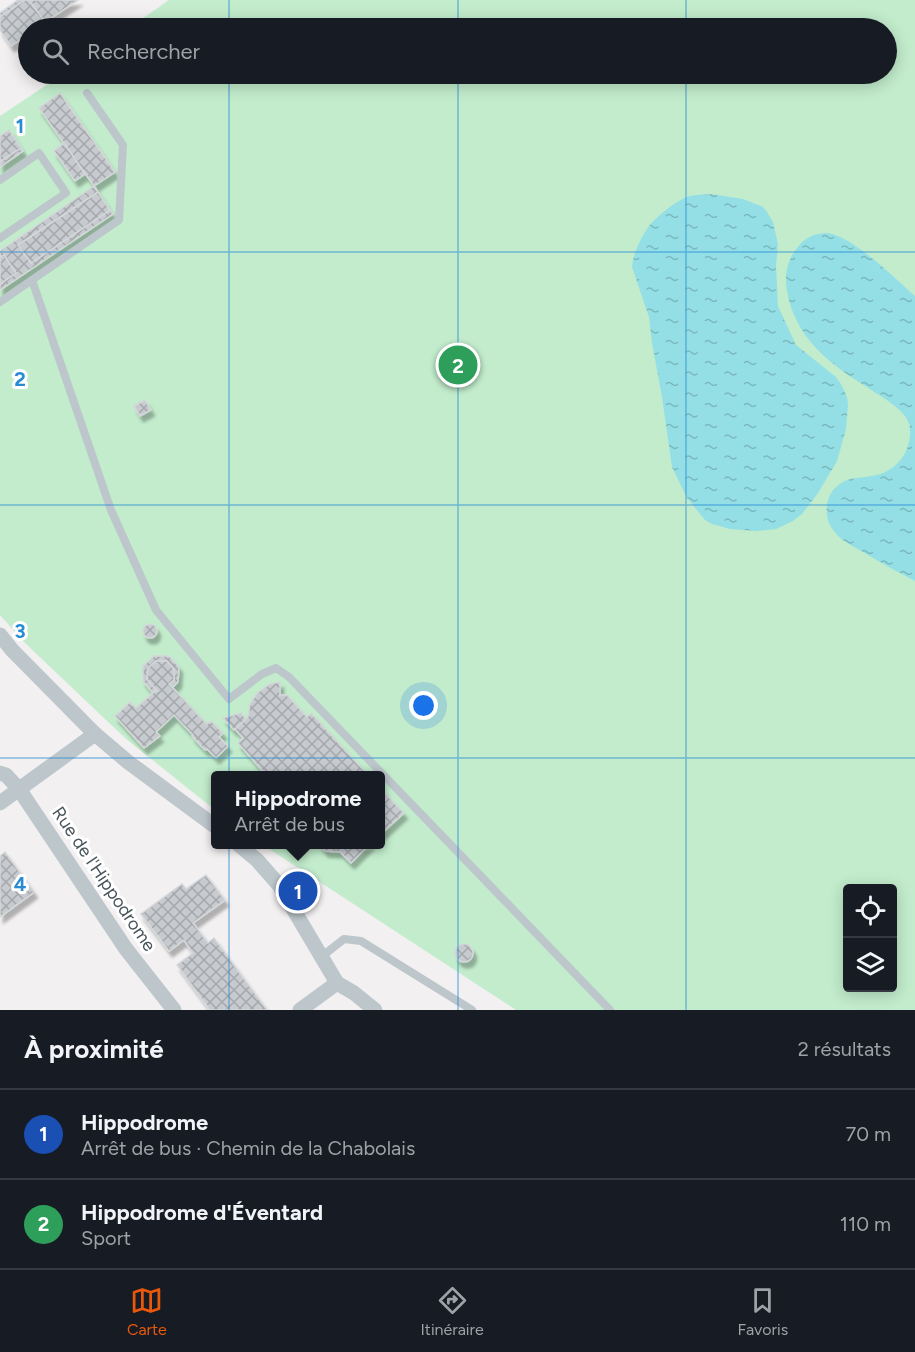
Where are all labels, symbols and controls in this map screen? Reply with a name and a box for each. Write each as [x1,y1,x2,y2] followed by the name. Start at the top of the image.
[18,18,897,84] search box
[39,35,72,68] icon: search
[87,38,200,65] text: Rechercher
[16,114,24,138] text: 1
[438,342,478,388] pin: 2
[14,367,26,391] text: 2
[14,619,26,643] text: 3
[409,691,438,720] your location
[211,771,385,849] popup
[234,785,362,812] text: Hippodrome
[47,803,161,956] street label: Rue de l'Hippodrome
[234,812,345,836] text: Arrêt de bus
[278,868,318,914] pin: 1
[14,872,27,896] text: 4
[843,884,897,992] map controls
[843,884,897,938] button: locate
[843,938,897,992] button: layers
[24,1033,164,1065] text: À proximité
[798,1037,891,1061] text: 2 résultats
[81,1109,208,1136] text: Hippodrome
[39,1122,48,1146] text: 1
[845,1122,891,1146] text: 70 m
[81,1136,415,1160] text: Arrêt de bus · Chemin de la Chabolais
[81,1199,323,1226] text: Hippodrome d'Éventard
[38,1212,49,1236] text: 2
[840,1212,891,1236] text: 110 m
[81,1226,131,1250] text: Sport
[127,1284,167,1339] tab: Carte
[421,1284,484,1339] tab: Itinéraire
[737,1284,788,1339] tab: Favoris

